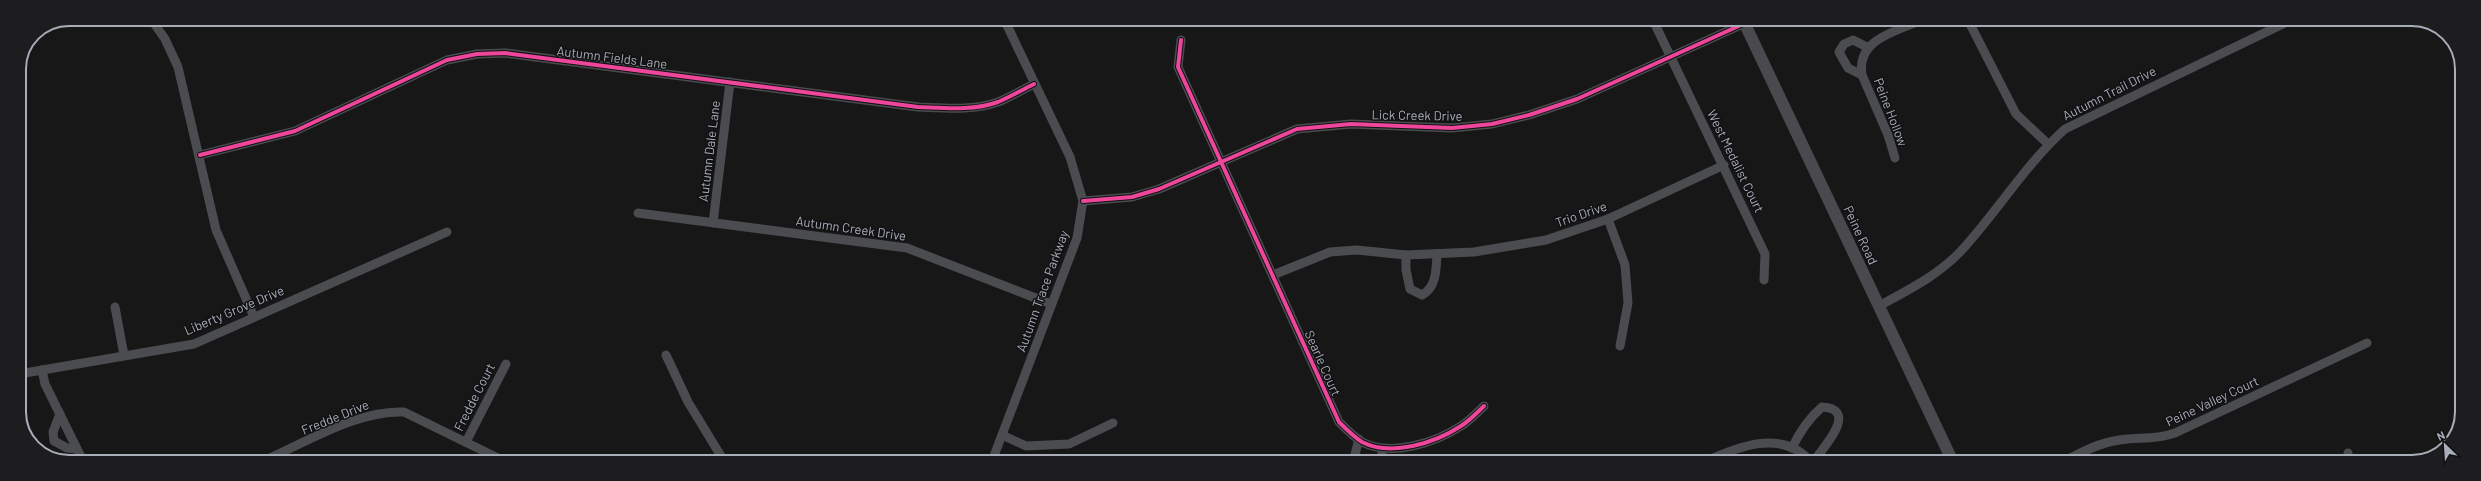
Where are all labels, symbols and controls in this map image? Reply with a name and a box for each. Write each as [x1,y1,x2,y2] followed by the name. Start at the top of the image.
[556,42,668,72] street label: Autumn Fields Lane
[2060,62,2159,123] street label: Autumn Trail Drive
[1871,76,1911,148] street label: Peine Hollow
[695,99,723,203] street label: Autumn Dale Lane
[1371,106,1463,124] street label: Lick Creek Drive
[1704,107,1768,215] street label: West Medalist Court
[1553,198,1609,230] street label: Trio Drive
[1840,203,1882,267] street label: Peine Road
[795,212,907,244] street label: Autumn Creek Drive
[1012,228,1072,354] street label: Autumn Trace Parkway
[182,282,286,338] street label: Liberty Grove Drive
[1301,328,1345,398] street label: Searle Court
[450,360,498,434] street label: Fredde Court
[2163,372,2261,430] street label: Peine Valley Court
[299,396,371,438] street label: Fredde Drive
[2425,425,2465,465] north arrow
[2434,428,2447,443] text: N

